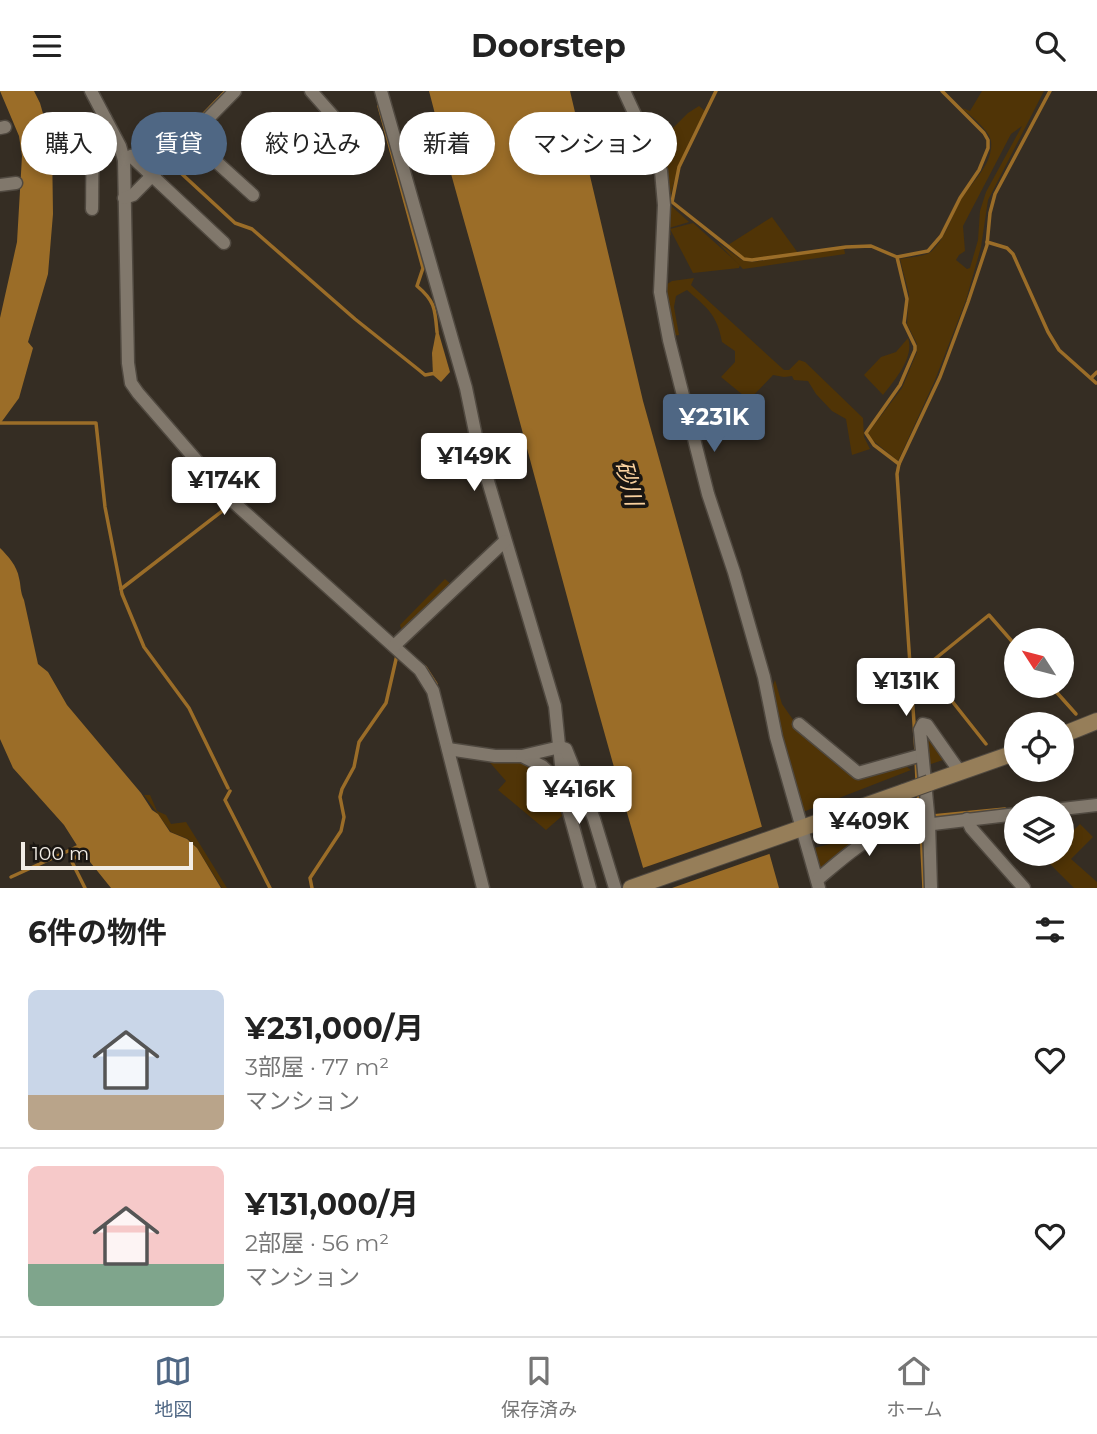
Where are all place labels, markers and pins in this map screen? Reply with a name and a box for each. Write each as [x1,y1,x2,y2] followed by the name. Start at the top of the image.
[665,395,763,454] pin: ¥231K
[425,433,523,493] pin: ¥149K
[175,457,273,517] pin: ¥174K
[857,659,955,718] pin: ¥131K
[530,767,628,826] pin: ¥416K
[820,799,918,858] pin: ¥409K

